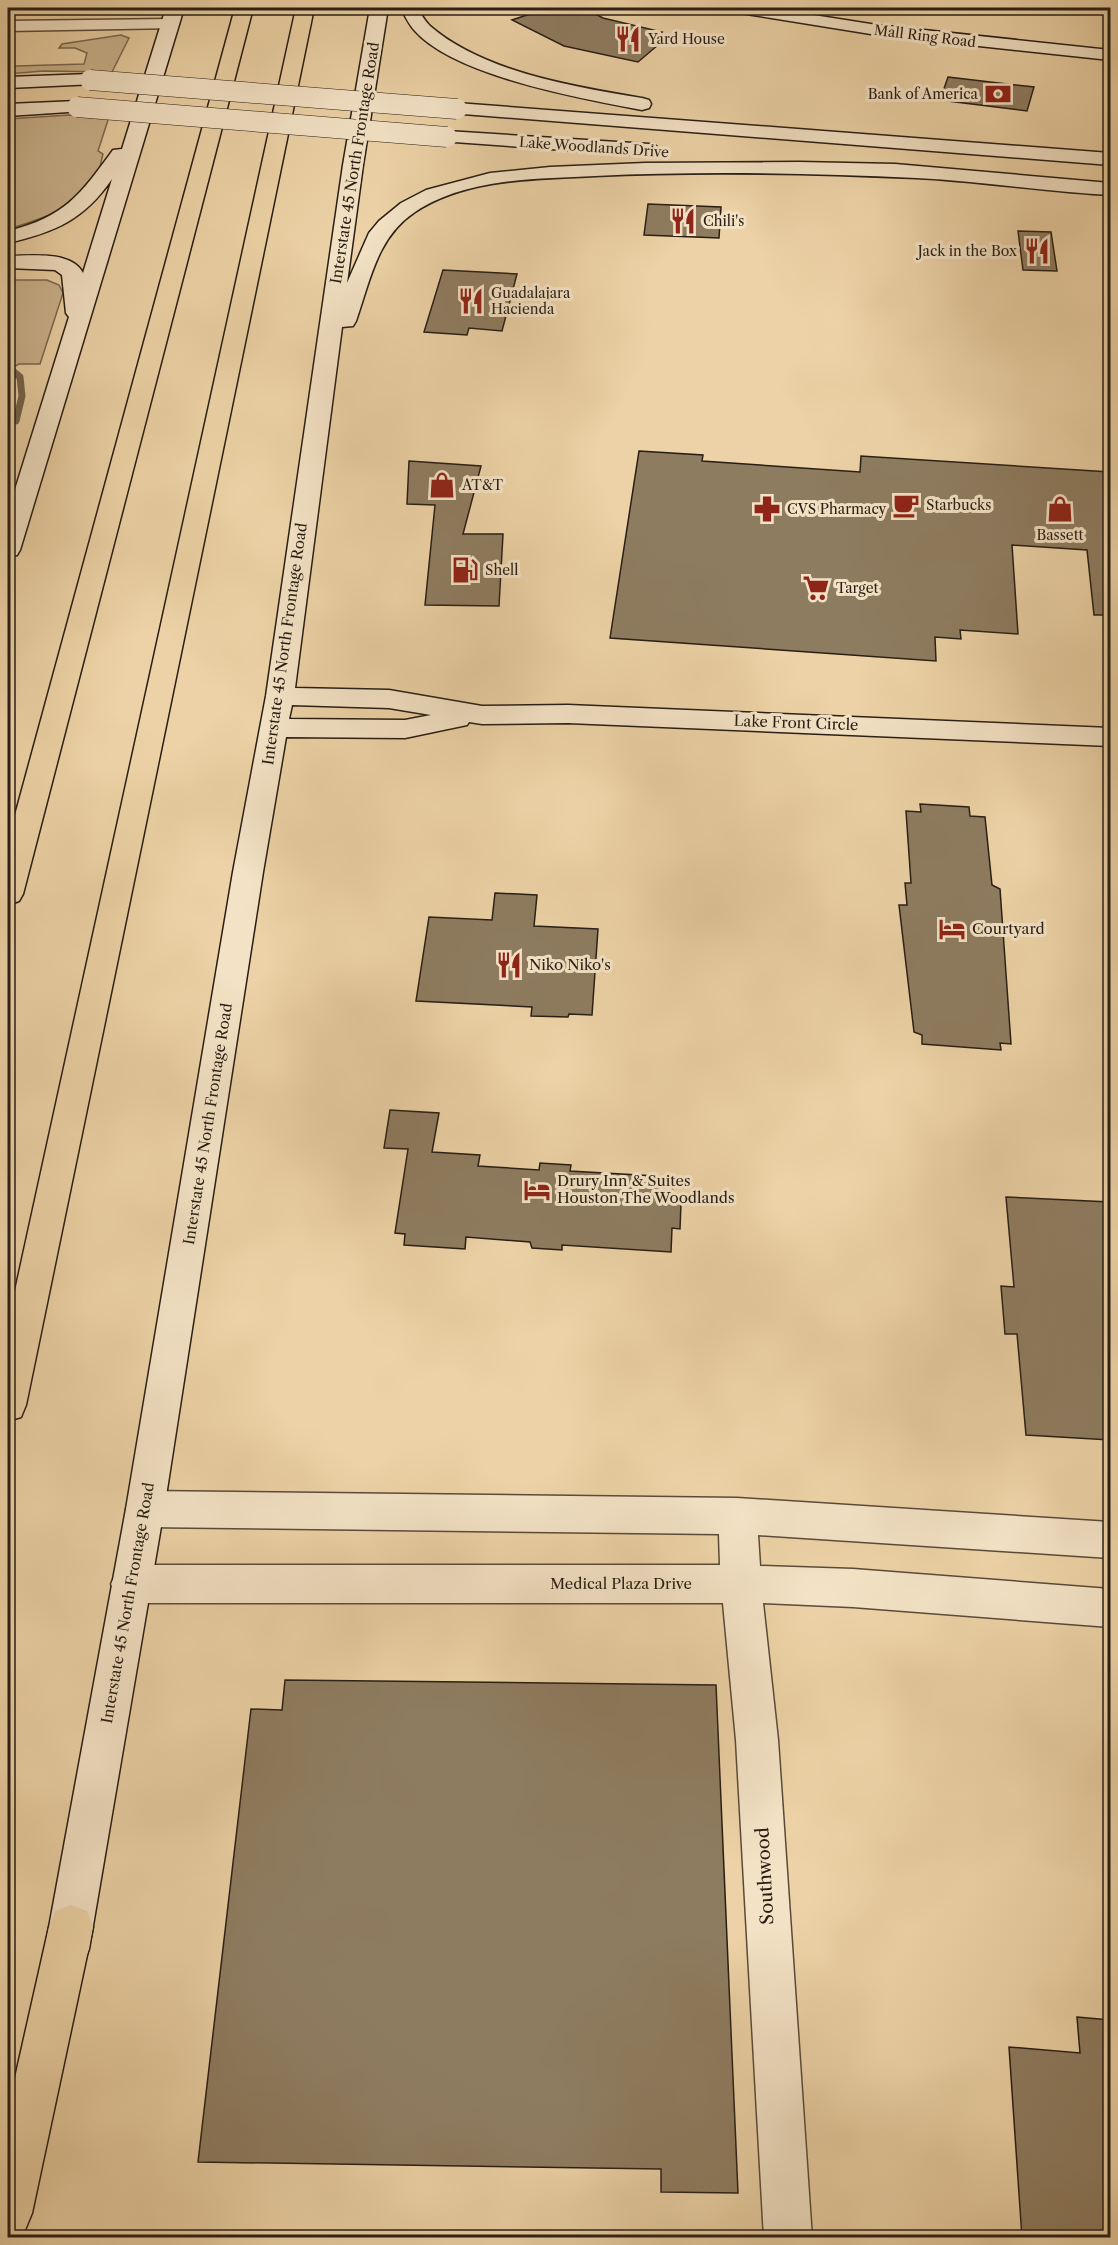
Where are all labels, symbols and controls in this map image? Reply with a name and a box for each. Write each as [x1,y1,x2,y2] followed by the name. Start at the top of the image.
[873,21,977,51] street label: Mall Ring Road
[613,24,643,54] restaurant icon: Yard House
[647,30,725,48] place label: Yard House
[326,41,383,285] street label: Interstate 45 North Frontage Road
[983,79,1013,109] bank icon: Bank of America
[868,85,979,103] place label: Bank of America
[519,133,670,161] street label: Lake Woodlands Drive
[668,206,698,236] restaurant icon: Chili's
[703,212,744,230] place label: Chili's
[1022,236,1052,266] restaurant icon: Jack in the Box
[916,242,1018,260] place label: Jack in the Box
[491,284,571,318] place label: Guadalajara Hacienda
[456,286,486,316] restaurant icon: Guadalajara Hacienda
[427,470,457,500] shop icon: AT&T
[461,476,504,494] place label: AT&T
[891,490,921,520] cafe icon: Starbucks
[752,494,782,524] pharmacy icon: CVS Pharmacy
[1045,494,1075,524] shop icon: Bassett
[926,496,991,514] place label: Starbucks
[787,500,887,518] place label: CVS Pharmacy
[258,522,311,766] street label: Interstate 45 North Frontage Road
[1036,526,1084,544] place label: Bassett
[450,555,480,585] fuel station icon: Shell
[485,561,518,579] place label: Shell
[801,573,831,603] supermarket icon: Target
[836,579,879,597] place label: Target
[733,711,859,734] street label: Lake Front Circle
[937,914,967,944] hotel icon: Courtyard
[972,919,1045,938] place label: Courtyard
[494,950,524,980] restaurant icon: Niko Niko's
[529,955,611,974] place label: Niko Niko's
[179,1002,236,1246] street label: Interstate 45 North Frontage Road
[557,1171,734,1207] place label: Drury Inn & Suites Houston The Woodlands
[522,1175,552,1205] hotel icon: Drury Inn & Suites Houston The Woodlands
[97,1481,158,1725] street label: Interstate 45 North Frontage Road
[550,1574,692,1593] street label: Medical Plaza Drive
[751,1827,779,1925] street label: Southwood

